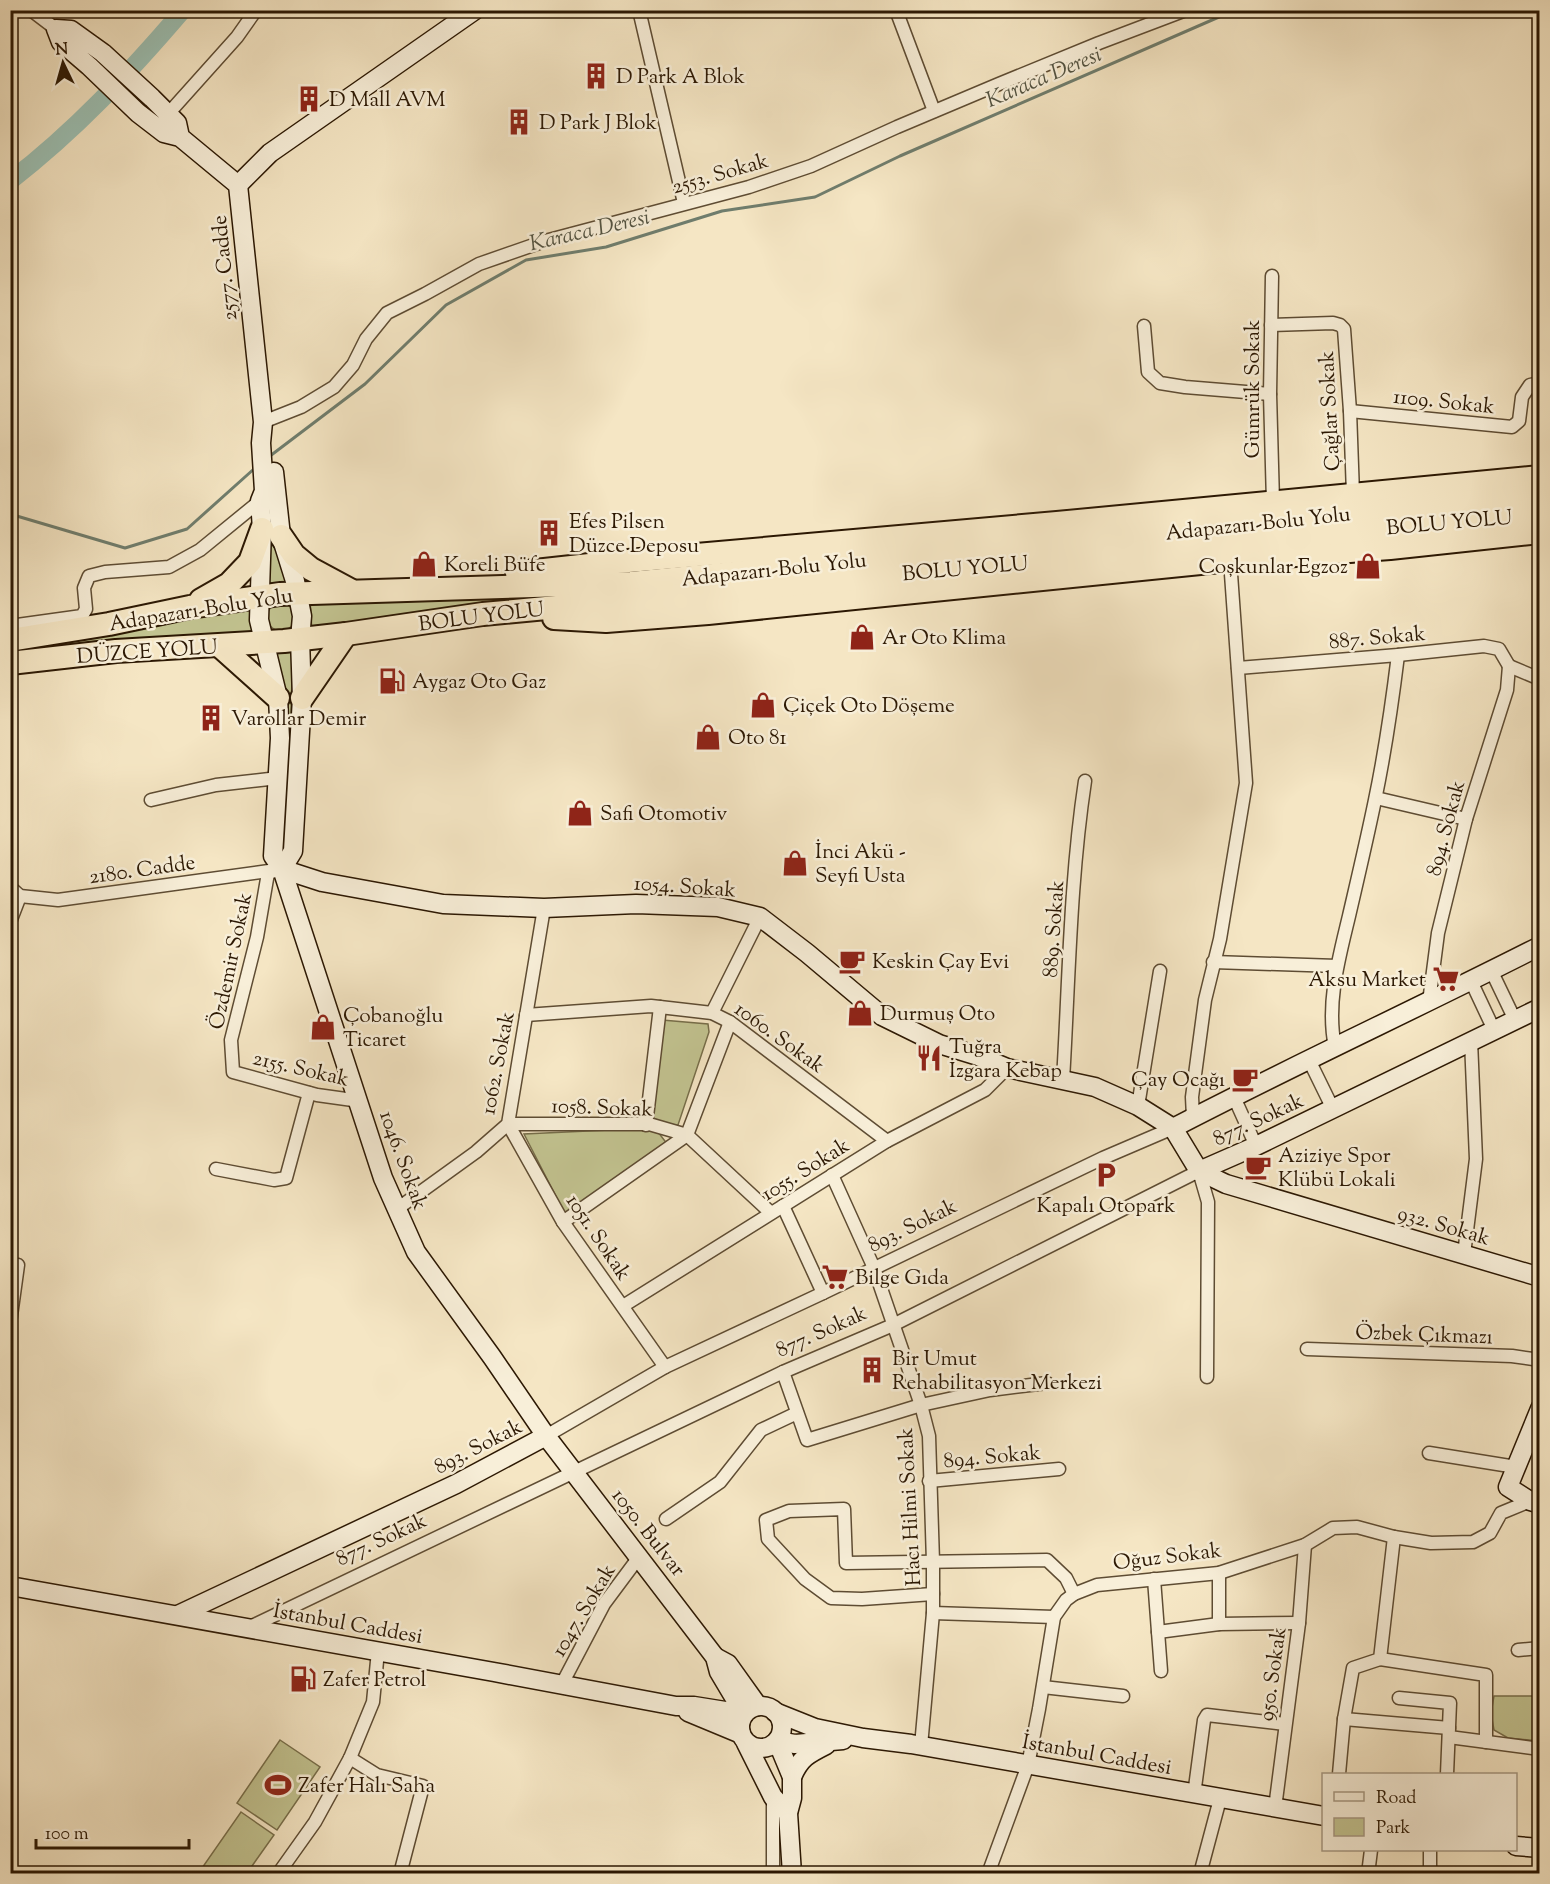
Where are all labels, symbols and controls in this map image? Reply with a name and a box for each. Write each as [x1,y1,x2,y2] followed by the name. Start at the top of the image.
[33,33,93,93] north arrow
[55,39,69,63] text: N
[981,40,1107,118] water label: Karaca Deresi
[581,61,611,91] building icon: D Park A Blok
[616,63,745,93] place label: D Park A Blok
[294,84,324,114] building icon: D Mall AVM
[329,86,446,116] place label: D Mall AVM
[504,107,534,137] building icon: D Park J Blok
[539,109,657,139] place label: D Park J Blok
[669,147,773,203] street label: 2553. Sokak
[526,203,653,261] water label: Karaca Deresi
[206,214,246,322] street label: 2577. Cadde
[1239,319,1269,458] street label: Gümrük Sokak
[1313,349,1349,472] street label: Çağlar Sokak
[1392,383,1496,423] street label: 1109. Sokak
[1164,500,1352,550] street label: Adapazarı-Bolu Yolu
[1385,504,1513,544] street label: BOLU YOLU
[569,508,699,562] place label: Efes Pilsen Düzce Deposu
[534,518,564,548] building icon: Efes Pilsen Düzce Deposu
[680,546,868,596] street label: Adapazarı-Bolu Yolu
[409,549,439,579] shop icon: Koreli Büfe
[901,550,1029,590] street label: BOLU YOLU
[444,551,546,581] place label: Koreli Büfe
[1353,551,1383,581] shop icon: Coşkunlar Egzoz
[1198,553,1348,583] place label: Coşkunlar Egzoz
[107,582,295,640] street label: Adapazarı-Bolu Yolu
[417,595,546,641] street label: BOLU YOLU
[1328,620,1427,658] street label: 887. Sokak
[847,622,877,652] shop icon: Ar Oto Klima
[882,624,1006,654] place label: Ar Oto Klima
[76,633,219,673] street label: DÜZCE YOLU
[377,666,407,696] fuel station icon: Aygaz Oto Gaz
[412,668,546,698] place label: Aygaz Oto Gaz
[748,690,778,720] shop icon: Çiçek Oto Döşeme
[783,692,955,722] place label: Çiçek Oto Döşeme
[196,703,226,733] building icon: Varollar Demir
[231,705,366,735] place label: Varollar Demir
[693,722,723,752] shop icon: Oto 81
[728,724,787,754] place label: Oto 81
[1420,777,1474,880] street label: 894. Sokak
[565,798,595,828] shop icon: Safi Otomotiv
[600,800,727,830] place label: Safi Otomotiv
[815,838,906,892] place label: İnci Akü - Seyfi Usta
[780,848,810,878] shop icon: İnci Akü - Seyfi Usta
[87,849,197,893] street label: 2180. Cadde
[633,869,737,907] street label: 1054. Sokak
[1037,879,1073,979] street label: 889. Sokak
[203,890,261,1033] street label: Özdemir Sokak
[837,946,867,976] cafe icon: Keskin Çay Evi
[872,948,1009,978] place label: Keskin Çay Evi
[1431,964,1461,994] supermarket icon: Aksu Market
[1308,966,1426,996] place label: Aksu Market
[727,996,831,1082] street label: 1060. Sokak
[845,998,875,1028] shop icon: Durmuş Oto
[880,1000,995,1030] place label: Durmuş Oto
[343,1002,443,1056] place label: Çobanoğlu Ticaret
[474,1009,524,1117] street label: 1062. Sokak
[308,1012,338,1042] shop icon: Çobanoğlu Ticaret
[949,1033,1062,1087] place label: Tuğra İzgara Kebap
[914,1043,944,1073] restaurant icon: Tuğra İzgara Kebap
[250,1044,352,1096] street label: 2155. Sokak
[1230,1064,1260,1094] cafe icon: Çay Ocağı
[1131,1066,1225,1096] place label: Çay Ocağı
[1209,1087,1310,1155] street label: 877. Sokak
[551,1092,654,1126] street label: 1058. Sokak
[370,1107,434,1215] street label: 1046. Sokak
[756,1131,856,1210] street label: 1055. Sokak
[1278,1142,1396,1196] place label: Aziziye Spor Klübü Lokali
[1243,1152,1273,1182] cafe icon: Aziziye Spor Klübü Lokali
[1091,1160,1121,1190] parking icon: Kapalı Otopark
[557,1189,638,1288] street label: 1051. Sokak
[863,1192,963,1261] street label: 893. Sokak
[1037,1192,1176,1222] place label: Kapalı Otopark
[1394,1199,1494,1255] street label: 932. Sokak
[820,1262,850,1292] supermarket icon: Bilge Gıda
[855,1264,949,1294] place label: Bilge Gıda
[771,1299,873,1366] street label: 877. Sokak
[1355,1319,1493,1353] street label: Özbek Çıkmazı
[892,1345,1102,1399] place label: Bir Umut Rehabilitasyon Merkezi
[857,1355,887,1385] building icon: Bir Umut Rehabilitasyon Merkezi
[430,1413,529,1483] street label: 893. Sokak
[892,1426,930,1587] street label: Hacı Hilmi Sokak
[942,1439,1043,1477] street label: 894. Sokak
[603,1483,692,1584] street label: 1050. Bulvar
[332,1507,433,1575] street label: 877. Sokak
[1111,1536,1224,1580] street label: Oğuz Sokak
[545,1559,624,1663] street label: 1047. Sokak
[270,1597,425,1653] street label: İstanbul Caddesi
[1253,1625,1295,1723] street label: 950. Sokak
[288,1664,318,1694] fuel station icon: Zafer Petrol
[323,1666,427,1696] place label: Zafer Petrol
[1019,1728,1174,1784] street label: İstanbul Caddesi
[263,1770,293,1800] sports icon: Zafer Halı Saha
[298,1772,436,1802] place label: Zafer Halı Saha
[1322,1773,1517,1851] legend
[1376,1786,1416,1812] text: Road
[36,1812,189,1850] scale bar
[1376,1816,1411,1842] text: Park
[45,1822,89,1848] text: 100 m

